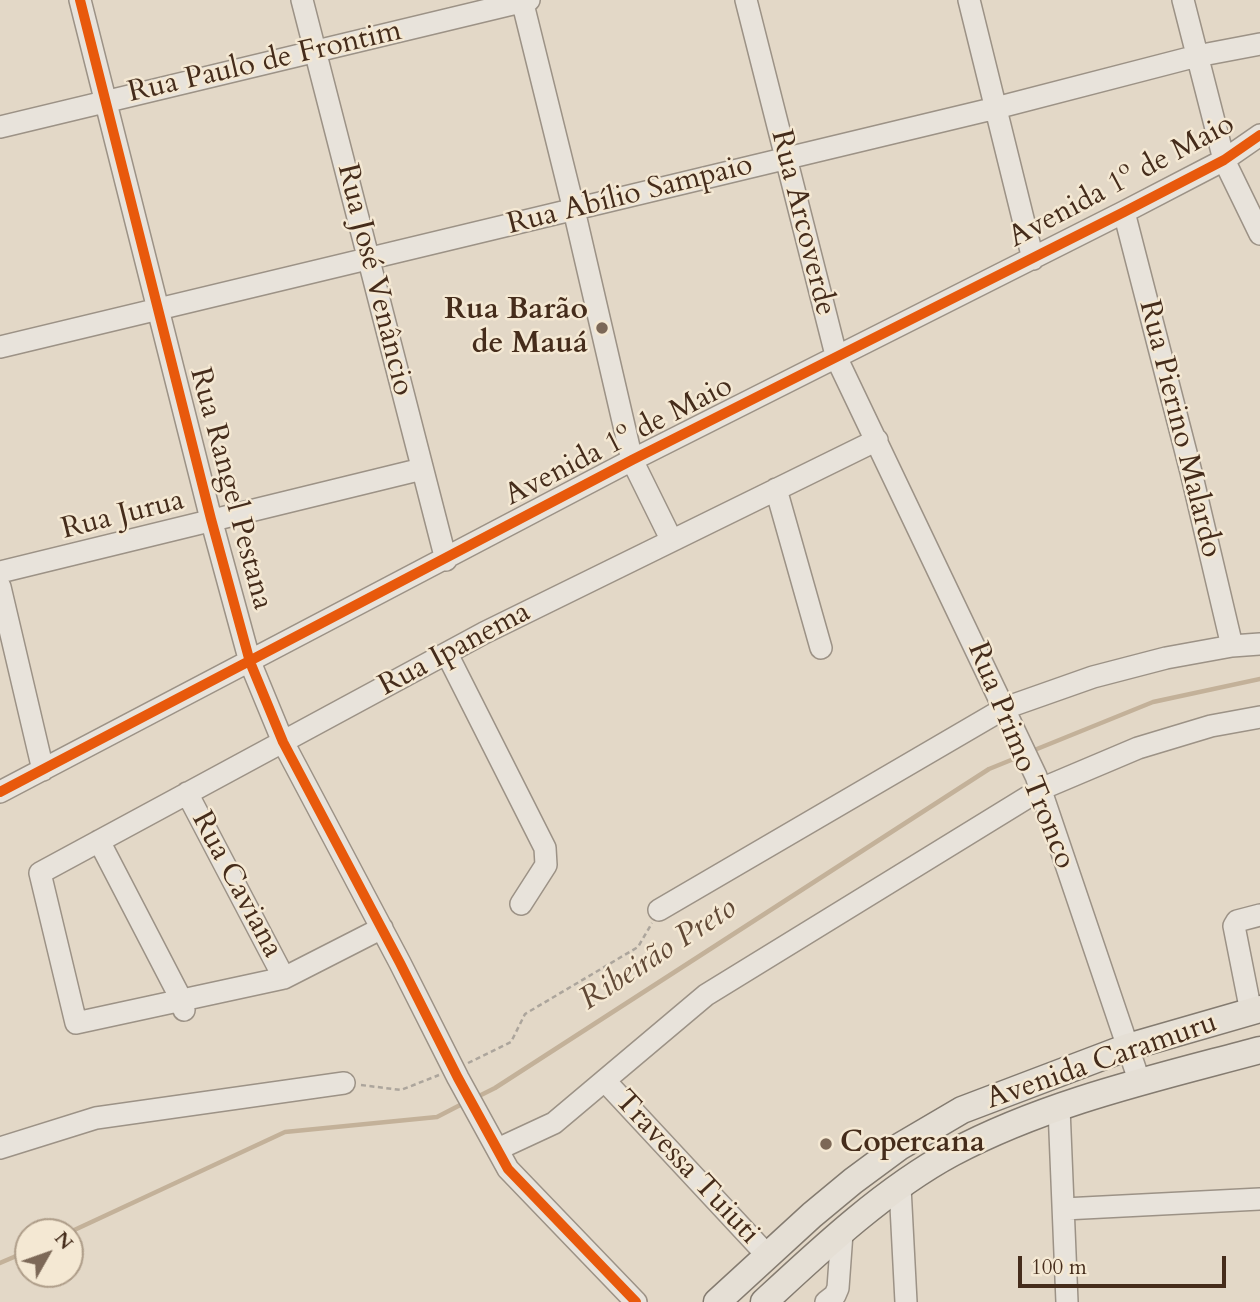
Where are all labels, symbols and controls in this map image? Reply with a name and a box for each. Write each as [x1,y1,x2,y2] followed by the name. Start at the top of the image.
[125,14,405,112] street label: Rua Paulo de Frontim
[1003,107,1241,257] street label: Avenida 1º de Maio
[762,127,842,319] street label: Rua Arcoverde
[504,148,756,244] street label: Rua Abílio Sampaio
[328,160,420,400] street label: Rua José Venâncio
[444,293,588,364] place label: Rua Barão de Mauá
[1130,297,1228,561] street label: Rua Pierino Malardo
[594,320,610,336] marker: Rua Barão de Mauá
[180,364,280,614] street label: Rua Rangel Pestana
[499,369,739,515] street label: Avenida 1º de Maio
[58,483,188,549] street label: Rua Jurua
[373,595,537,705] street label: Rua Ipanema
[958,637,1082,875] street label: Rua Primo Tronco
[182,806,290,964] street label: Rua Caviana
[573,890,745,1020] water label: Ribeirão Preto
[982,1006,1222,1118] street label: Avenida Caramuru
[606,1084,766,1252] street label: Travessa Tuiuti
[840,1126,985,1162] place label: Copercana
[818,1136,834,1152] marker: Copercana
[14,1218,84,1288] north arrow
[48,1226,79,1255] text: N
[1022,1242,1230,1286] scale bar
[1031,1253,1087,1282] text: 100 m

